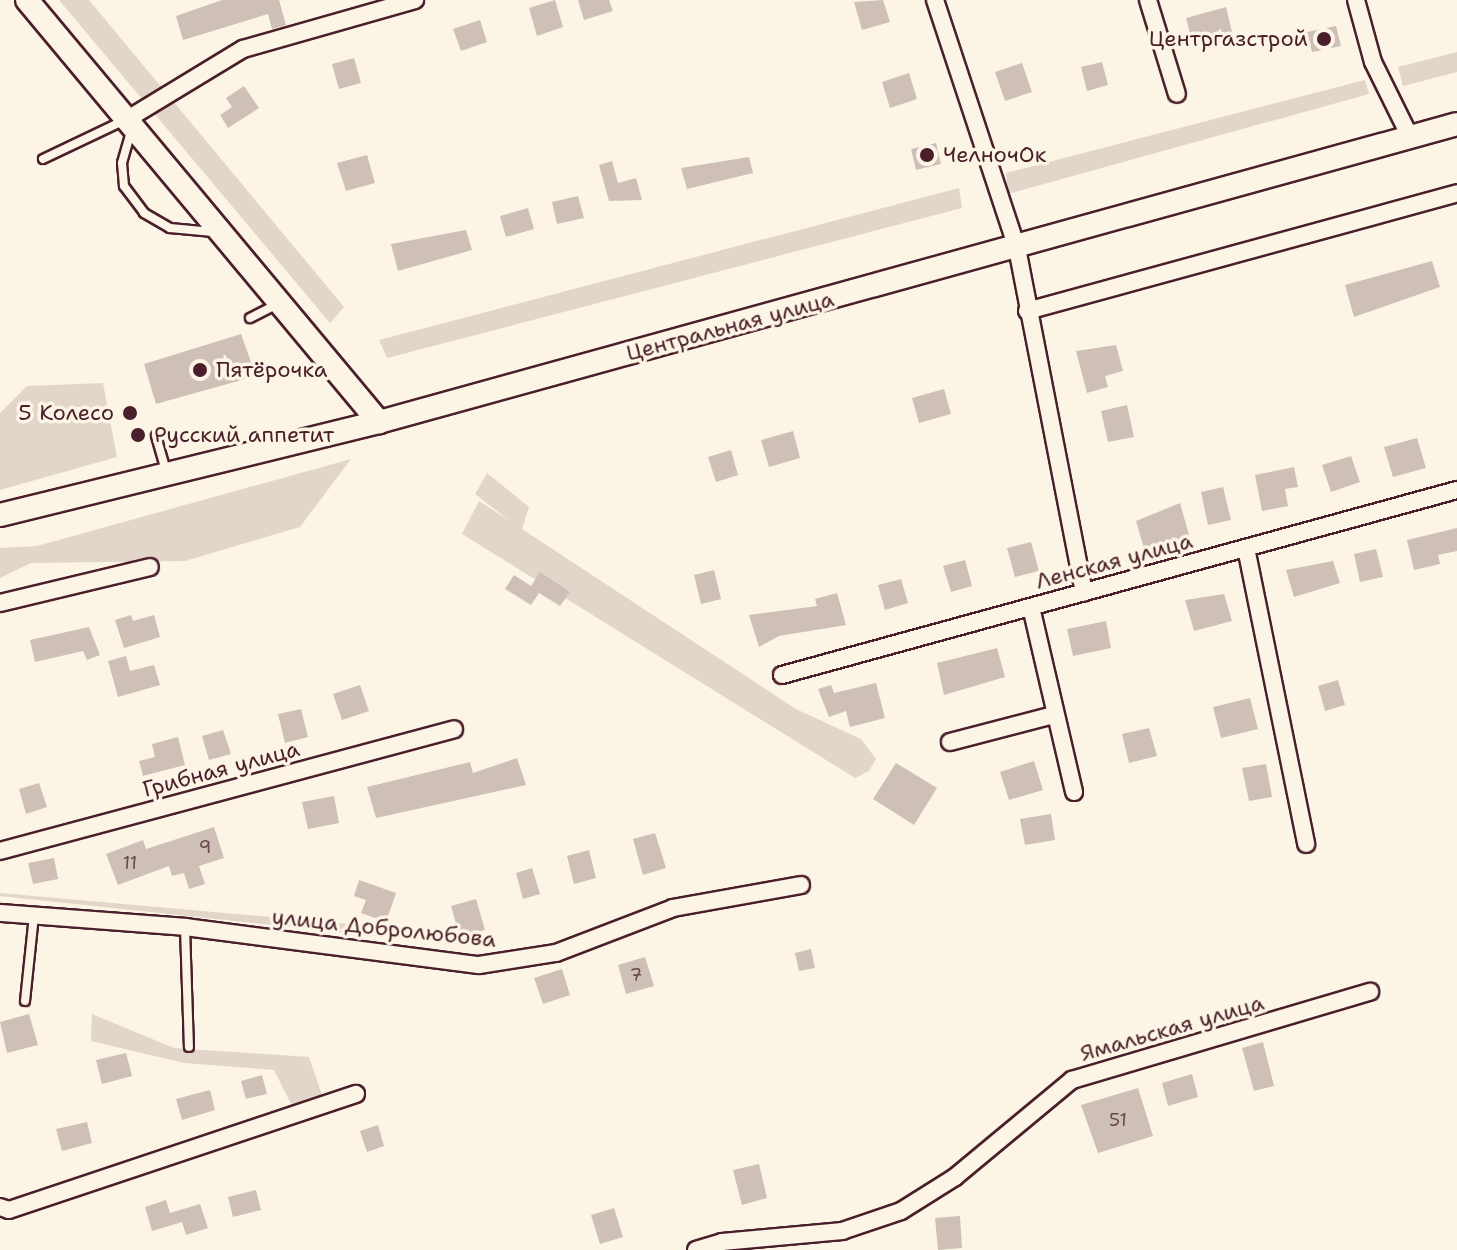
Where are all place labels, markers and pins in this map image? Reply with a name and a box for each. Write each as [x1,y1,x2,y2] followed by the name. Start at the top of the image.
[1149,26,1308,52] place label: Центргазстрой
[1315,30,1333,48] marker: Центргазстрой
[943,142,1046,168] place label: ЧелночОк
[918,146,936,164] marker: ЧелночОк
[216,357,327,383] place label: Пятёрочка
[191,361,209,379] marker: Пятёрочка
[18,400,114,426] place label: 5 Колесо
[121,404,139,422] marker: 5 Колесо
[154,422,334,448] place label: Русский аппетит
[129,426,147,444] marker: Русский аппетит

